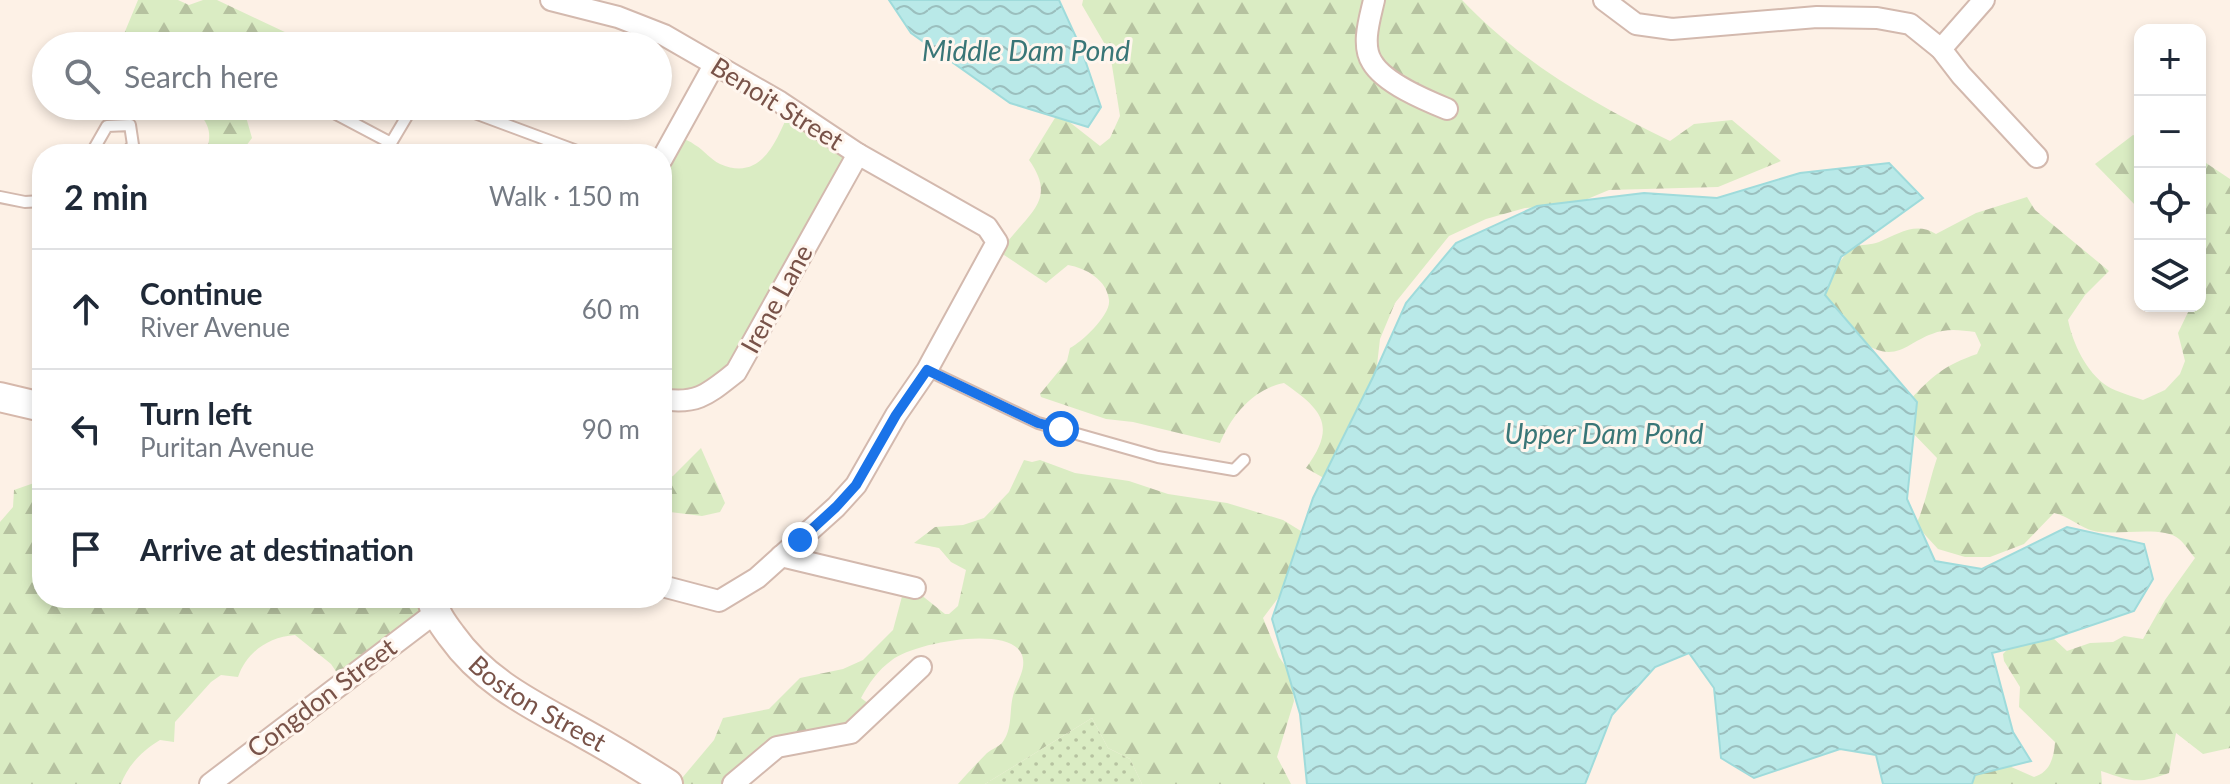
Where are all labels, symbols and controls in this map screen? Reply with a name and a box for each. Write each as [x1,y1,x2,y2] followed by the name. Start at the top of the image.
[2134,24,2206,312] map controls
[2134,24,2206,96] button: +
[32,32,672,120] search box
[922,33,1130,67] water label: Middle Dam Pond
[705,50,850,157] street label: Benoit Street
[60,54,104,98] icon: search
[124,58,279,94] text: Search here
[2134,96,2206,168] button: −
[2134,168,2206,240] button: locate
[64,176,148,217] text: 2 min
[489,180,640,212] text: Walk · 150 m
[733,239,819,358] street label: Irene Lane
[2134,240,2206,312] button: layers
[140,275,263,311] text: Continue
[64,287,108,331] icon: ahead
[582,293,640,325] text: 60 m
[140,311,290,343] text: River Avenue
[140,395,252,431] text: Turn left
[64,407,108,451] icon: left
[1043,411,1079,447] route start
[582,413,640,445] text: 90 m
[1504,416,1704,450] water label: Upper Dam Pond
[140,431,314,463] text: Puritan Avenue
[782,522,818,558] route end
[64,527,108,571] icon: arrive
[140,531,414,567] text: Arrive at destination
[240,630,403,764] street label: Congdon Street
[462,648,613,758] street label: Boston Street

